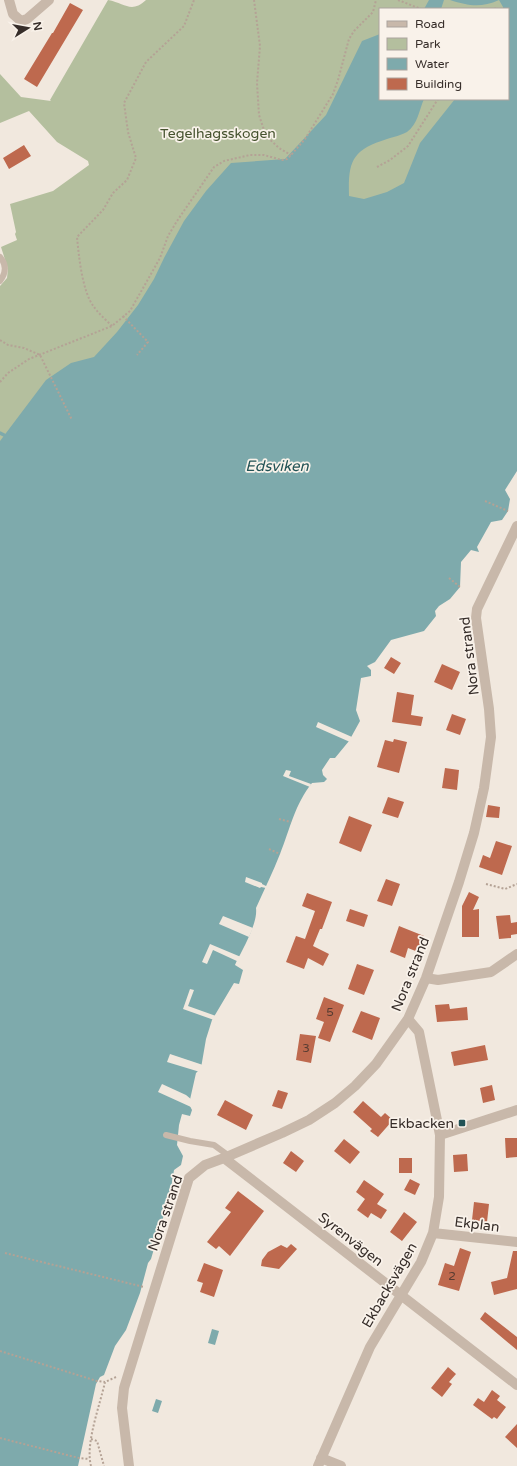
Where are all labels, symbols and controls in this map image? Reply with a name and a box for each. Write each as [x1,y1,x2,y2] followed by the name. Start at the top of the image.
[8,8,48,48] north arrow
[379,8,509,100] legend
[415,17,445,31] text: Road
[30,21,45,32] text: N
[415,37,441,51] text: Park
[415,57,450,71] text: Water
[415,77,462,91] text: Building
[160,125,276,142] park label: Tegelhagsskogen
[245,457,310,475] water label: Edsviken
[456,616,483,696] street label: Nora strand
[388,934,433,1014] street label: Nora strand
[326,1005,334,1019] house number: 5
[302,1041,310,1055] house number: 3
[389,1115,454,1132] place label: Ekbacken
[457,1118,467,1128] marker: Ekbacken
[145,1173,186,1253] street label: Nora strand
[315,1209,387,1270] street label: Syrenvägen
[453,1213,500,1236] street label: Ekplan
[358,1240,421,1331] street label: Ekbacksvägen
[448,1269,456,1283] house number: 2

